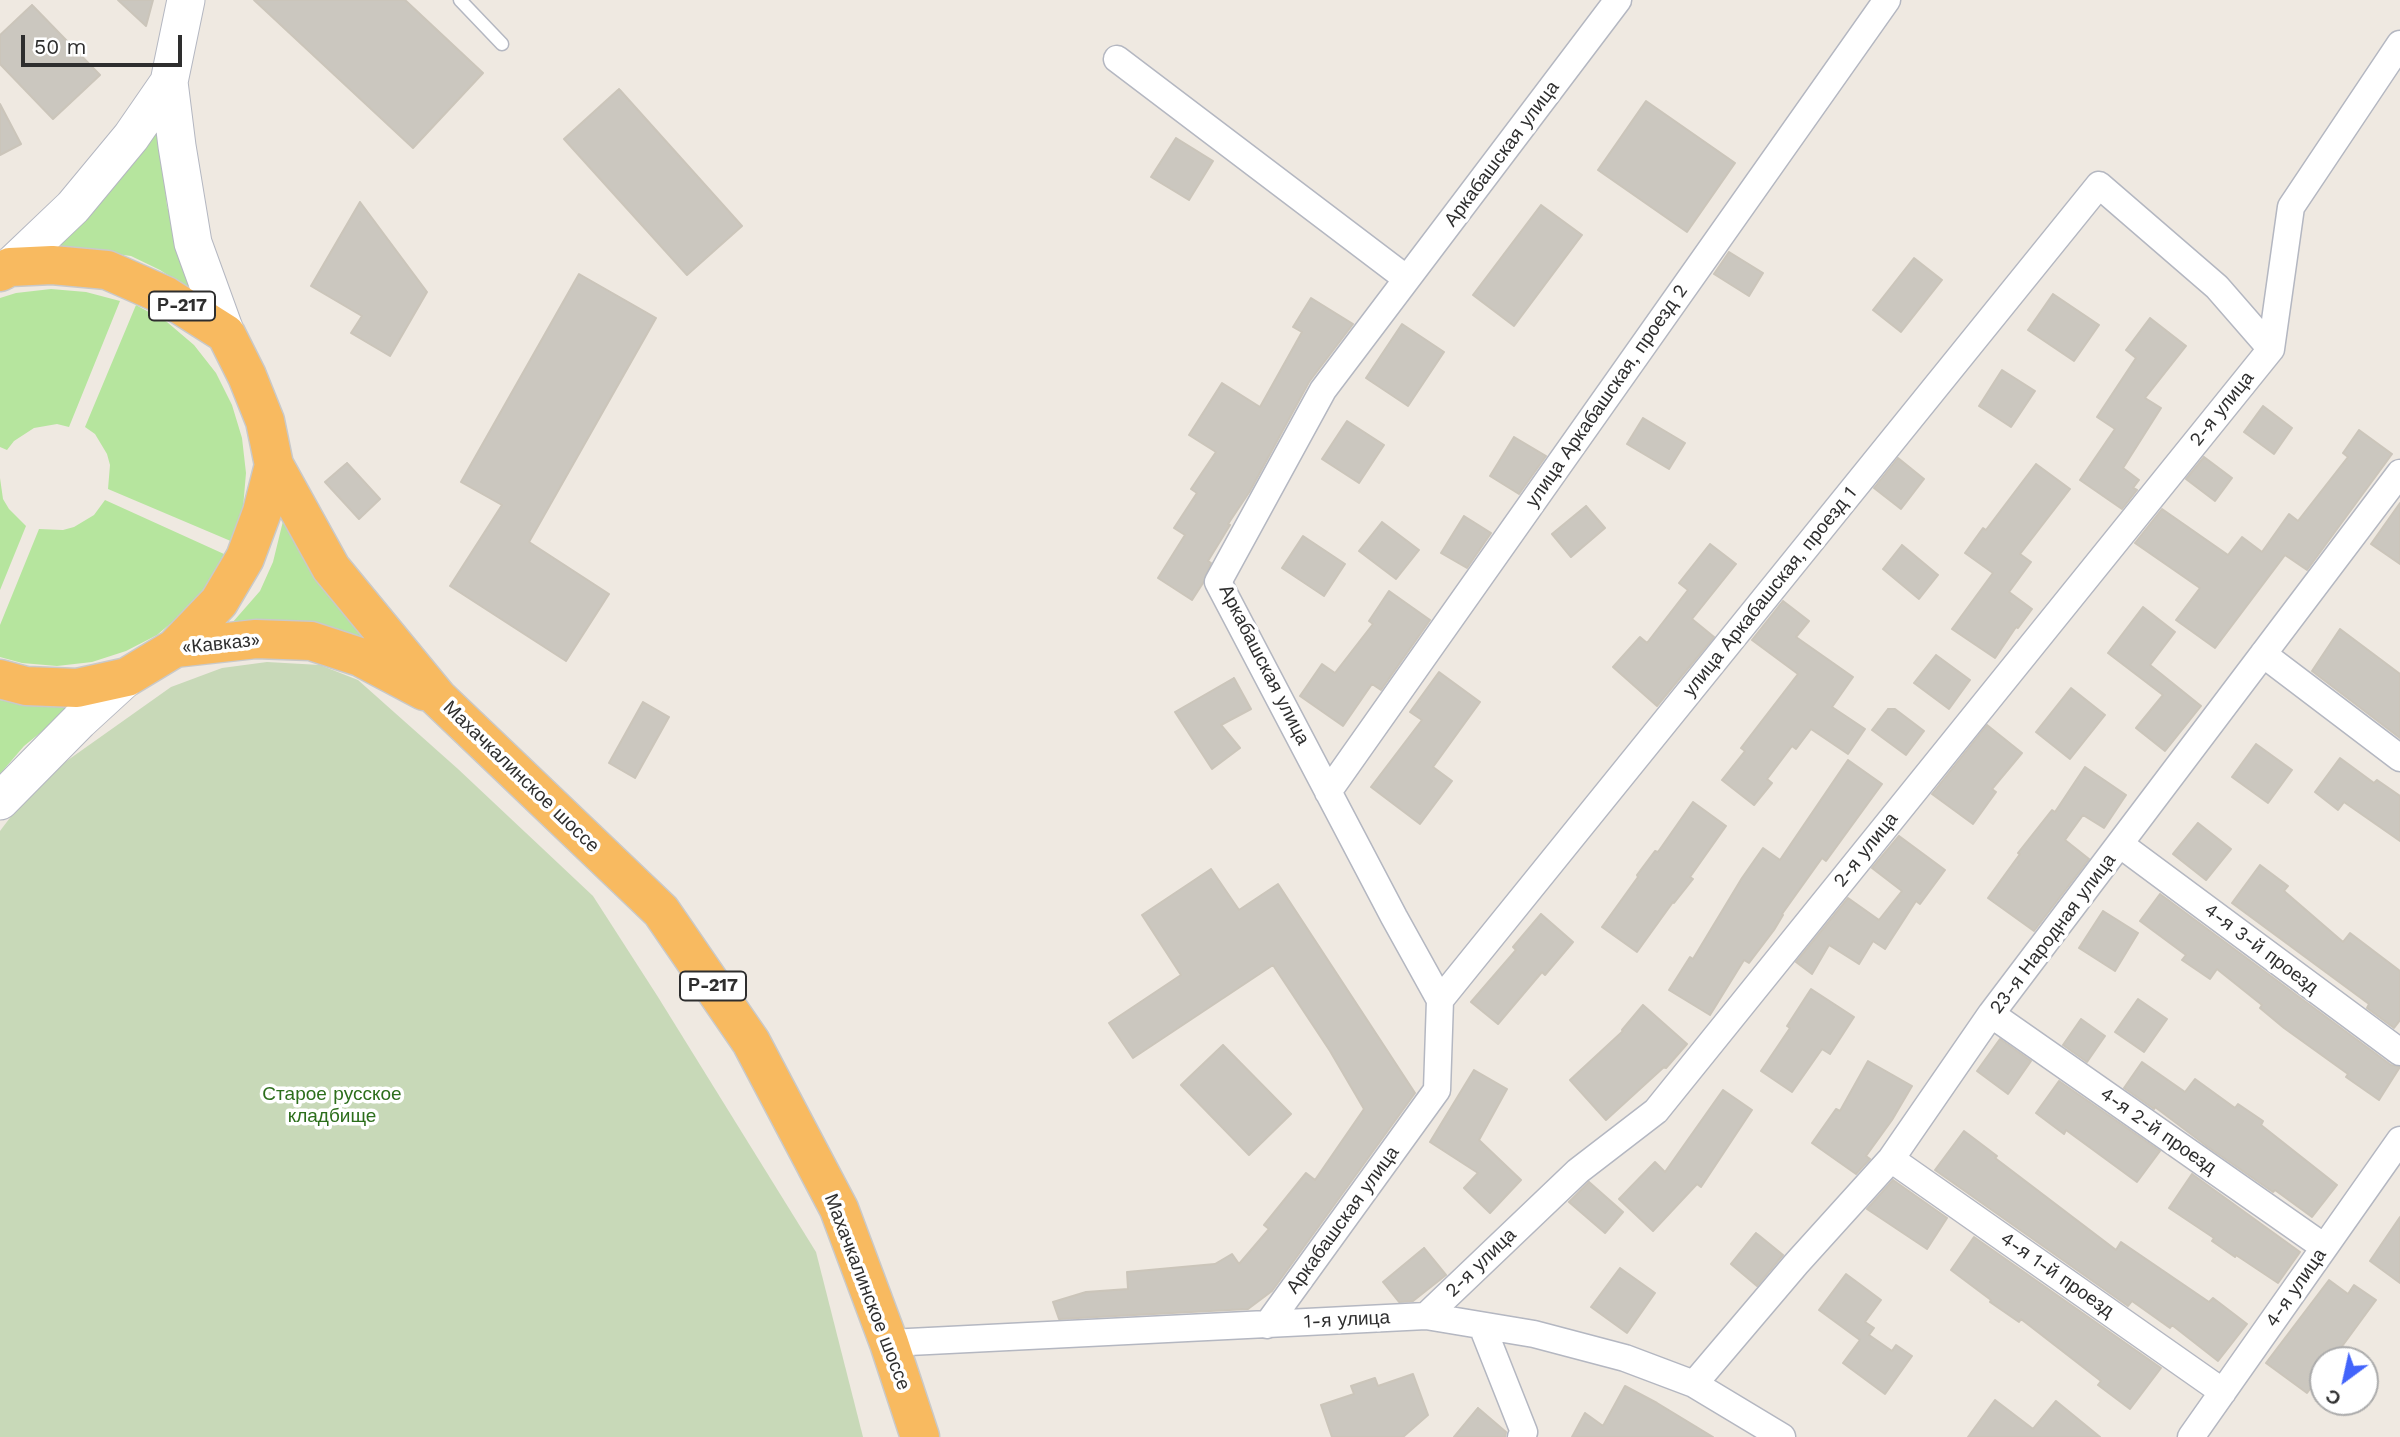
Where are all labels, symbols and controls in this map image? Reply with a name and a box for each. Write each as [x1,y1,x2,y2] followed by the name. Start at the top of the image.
[24,21,186,65] scale bar
[34,34,86,59] text: 50 m
[1440,77,1564,231] street label: Аркабашская улица
[1521,280,1693,512] street label: улица Аркабашская, проезд 2
[149,292,215,320] road number: Р-217
[2185,367,2259,451] street label: 2-я улица
[1678,483,1862,701] street label: улица Аркабашская, проезд 1
[1214,581,1314,749] street label: Аркабашская улица
[181,629,261,659] street label: «Кавказ»
[438,696,604,858] street label: Махачкалинское шоссе
[1829,808,1903,892] street label: 2-я улица
[1985,849,2121,1019] street label: 23-я Народная улица
[2199,899,2323,999] street label: 4-я 3-й проезд
[680,972,746,1001] road number: Р-217
[262,1083,402,1127] park label: Старое русское кладбище
[2096,1083,2220,1179] street label: 4-я 2-й проезд
[1282,1142,1404,1298] street label: Аркабашская улица
[819,1191,915,1393] street label: Махачкалинское шоссе
[1441,1224,1521,1302] street label: 2-я улица
[1996,1227,2118,1323] street label: 4-я 1-й проезд
[2261,1244,2331,1332] street label: 4-я улица
[1303,1306,1391,1334] street label: 1-я улица
[2309,1346,2379,1416] north arrow
[2321,1384,2345,1411] text: С

